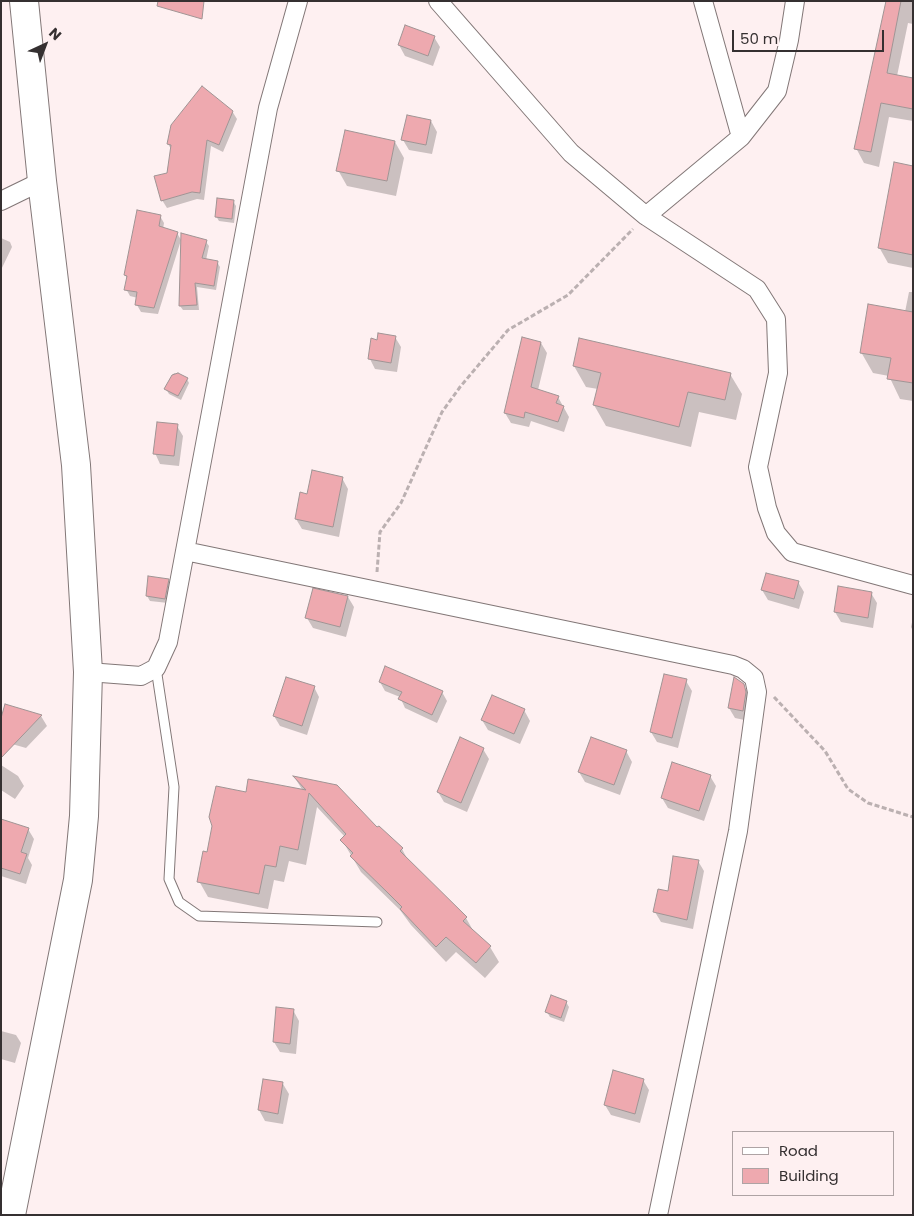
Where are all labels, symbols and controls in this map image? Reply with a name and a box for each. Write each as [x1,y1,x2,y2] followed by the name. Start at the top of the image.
[20,20,70,70] north arrow
[734,20,886,52] scale bar
[45,23,66,45] text: N
[740,28,778,49] text: 50 m
[732,1131,894,1196] legend
[779,1140,818,1161] text: Road
[779,1165,839,1186] text: Building

